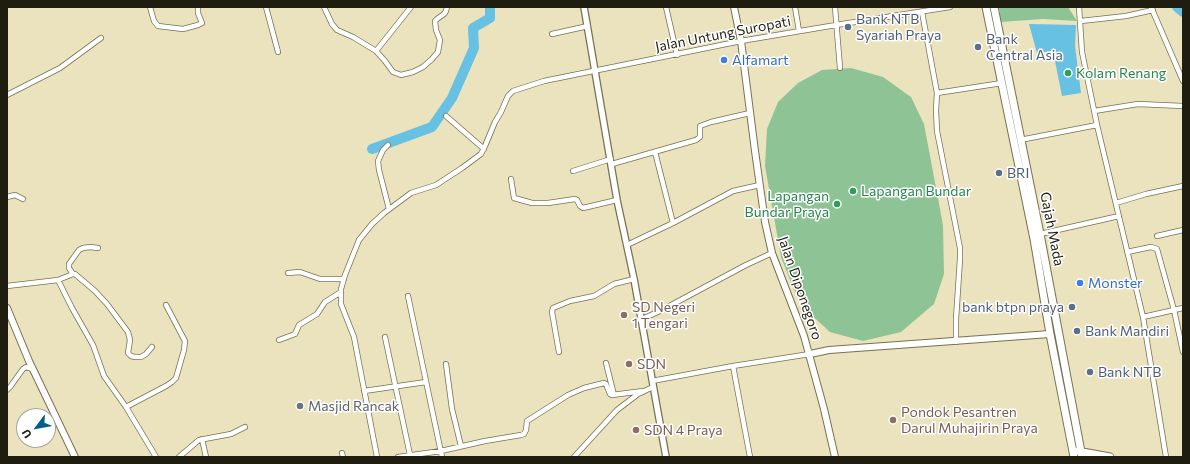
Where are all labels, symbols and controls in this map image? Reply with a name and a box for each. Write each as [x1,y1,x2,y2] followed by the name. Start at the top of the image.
[856,11,941,44] place label: Bank NTB Syariah Praya
[654,13,792,55] street label: Jalan Untung Suropati
[843,22,853,32] marker: Bank NTB Syariah Praya
[986,31,1063,64] place label: Bank Central Asia
[973,42,983,52] marker: Bank Central Asia
[732,52,789,68] place label: Alfamart
[719,55,729,65] marker: Alfamart
[1076,65,1166,81] place label: Kolam Renang
[1063,68,1073,78] marker: Kolam Renang
[1007,165,1029,181] place label: BRI
[994,168,1004,178] marker: BRI
[861,183,971,199] place label: Lapangan Bundar
[848,186,858,196] marker: Lapangan Bundar
[745,188,829,220] place label: Lapangan Bundar Praya
[1037,191,1067,267] street label: Gajah Mada
[832,199,842,209] marker: Lapangan Bundar Praya
[774,234,826,342] street label: Jalan Diponegoro
[1088,275,1143,291] place label: Monster
[1075,278,1085,288] marker: Monster
[632,299,695,332] place label: SD Negeri 1 Tengari
[962,299,1064,315] place label: bank btpn praya
[1067,302,1077,312] marker: bank btpn praya
[619,310,629,320] marker: SD Negeri 1 Tengari
[1085,323,1169,339] place label: Bank Mandiri
[1072,326,1082,336] marker: Bank Mandiri
[637,356,666,372] place label: SDN
[624,359,634,369] marker: SDN
[1098,364,1161,380] place label: Bank NTB
[1085,367,1095,377] marker: Bank NTB
[308,398,399,414] place label: Masjid Rancak
[295,401,305,411] marker: Masjid Rancak
[901,404,1038,436] place label: Pondok Pesantren Darul Muhajirin Praya
[16,408,56,448] north arrow
[888,415,898,425] marker: Pondok Pesantren Darul Muhajirin Praya
[644,422,723,438] place label: SDN 4 Praya
[631,425,641,435] marker: SDN 4 Praya
[19,427,34,441] text: U

